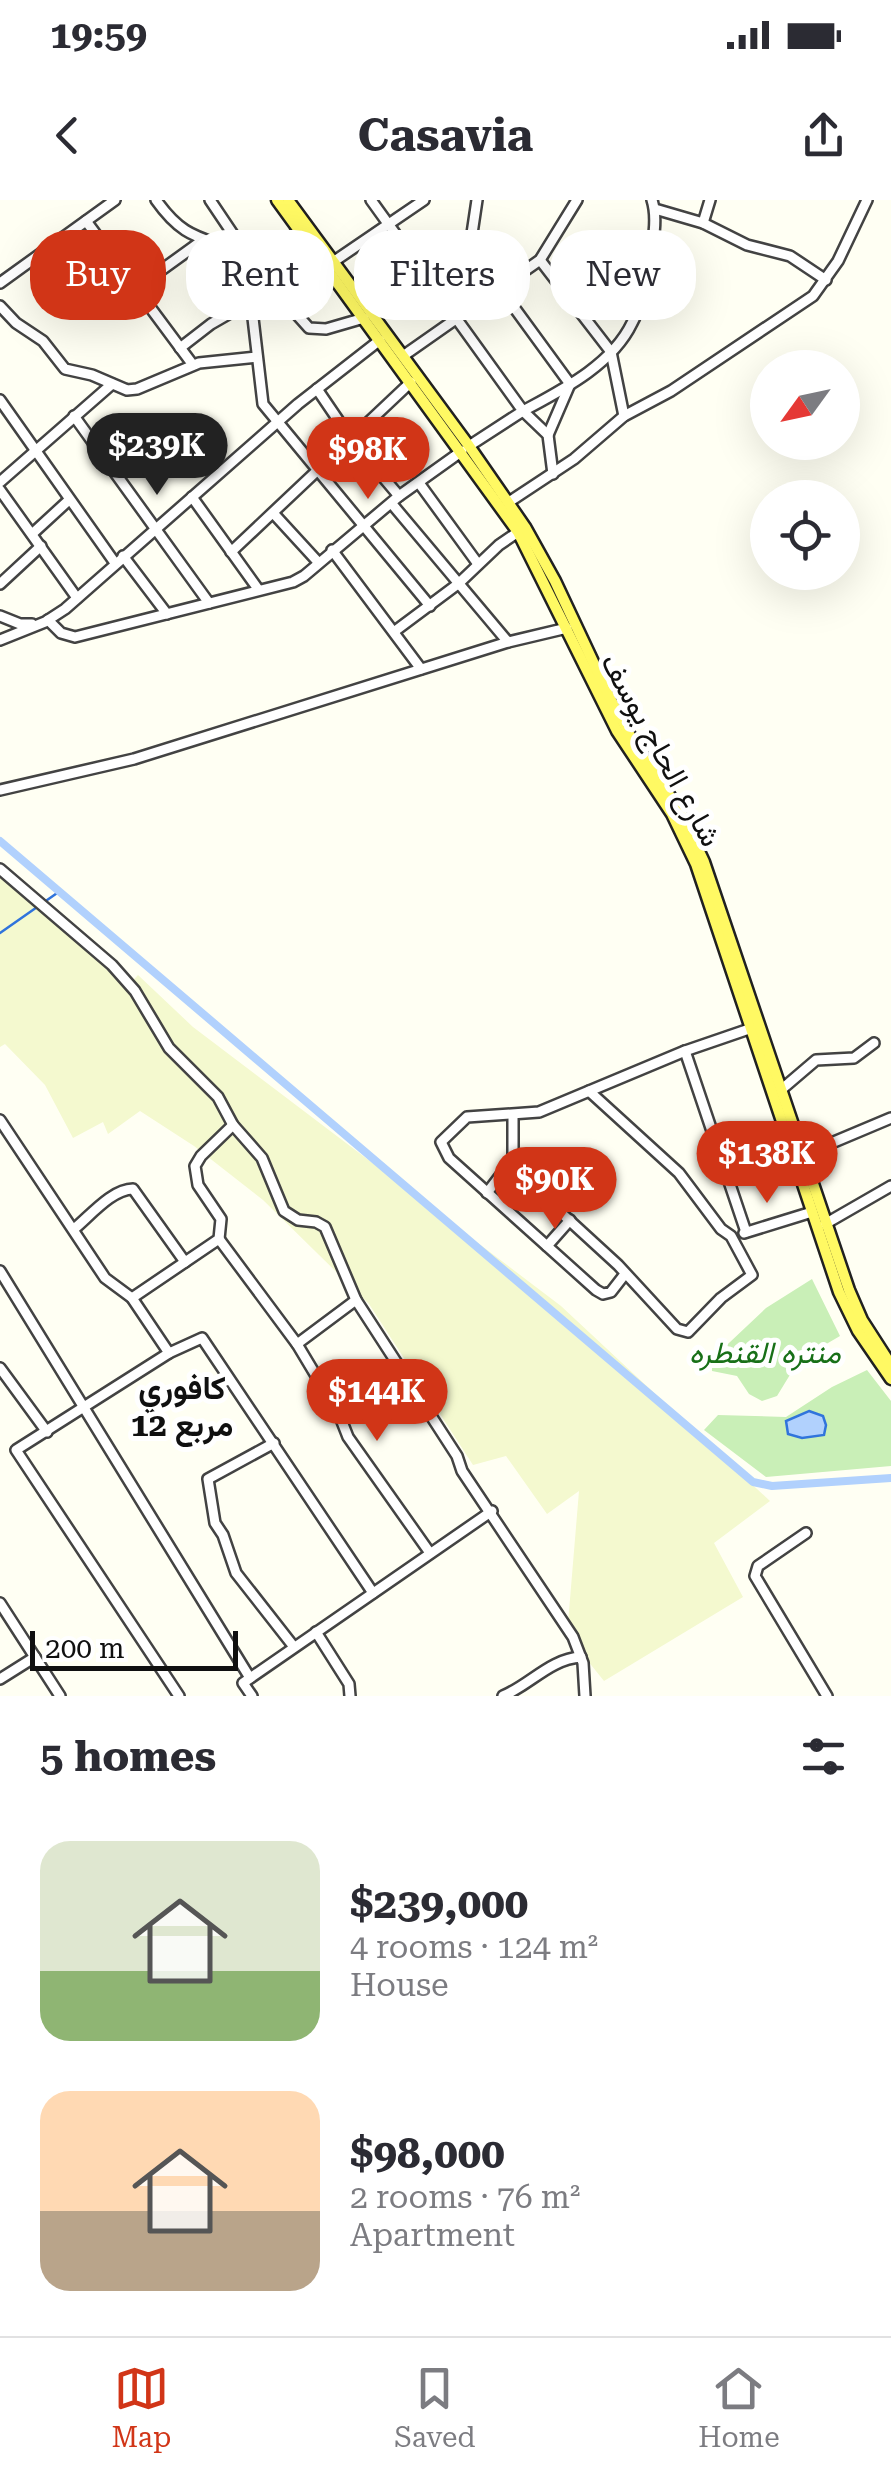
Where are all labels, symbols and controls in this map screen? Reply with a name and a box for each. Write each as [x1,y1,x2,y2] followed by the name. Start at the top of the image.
[50,13,147,57] text: 19:59
[40,108,95,163] icon: back
[796,108,851,163] icon: share
[358,109,533,162] text: Casavia
[30,230,166,320] chip: Buy
[186,230,334,320] chip: Rent
[354,230,530,320] chip: Filters
[550,230,696,320] chip: New
[750,350,860,460] north arrow
[750,350,860,590] map controls
[87,413,227,498] pin: $239K
[309,417,427,502] pin: $98K
[109,426,205,464] text: $239K
[329,430,407,468] text: $98K
[750,480,860,590] button: locate
[591,647,729,854] street label: شارع الحاج يوسف
[697,1121,837,1206] pin: $138K
[719,1134,815,1172] text: $138K
[496,1147,614,1232] pin: $90K
[516,1160,594,1198] text: $90K
[689,1335,842,1371] park label: منتره القنطره
[307,1359,447,1444] pin: $144K
[131,1369,233,1447] district label: كافوري مربع 12
[329,1372,425,1410] text: $144K
[30,1626,238,1670] scale bar
[45,1632,125,1665] text: 200 m
[796,1729,851,1784] icon: filters
[40,1732,216,1781] text: 5 homes
[350,1879,528,1928] text: $239,000
[120,1881,240,2001] icon: home
[350,1928,598,1966] text: 4 rooms · 124 m²
[350,1966,449,2004] text: House
[350,2129,505,2178] text: $98,000
[120,2131,240,2251] icon: home
[350,2178,580,2216] text: 2 rooms · 76 m²
[350,2216,515,2254] text: Apartment
[111,2361,171,2454] tab: Map
[394,2361,475,2454] tab: Saved
[698,2361,780,2454] tab: Home

